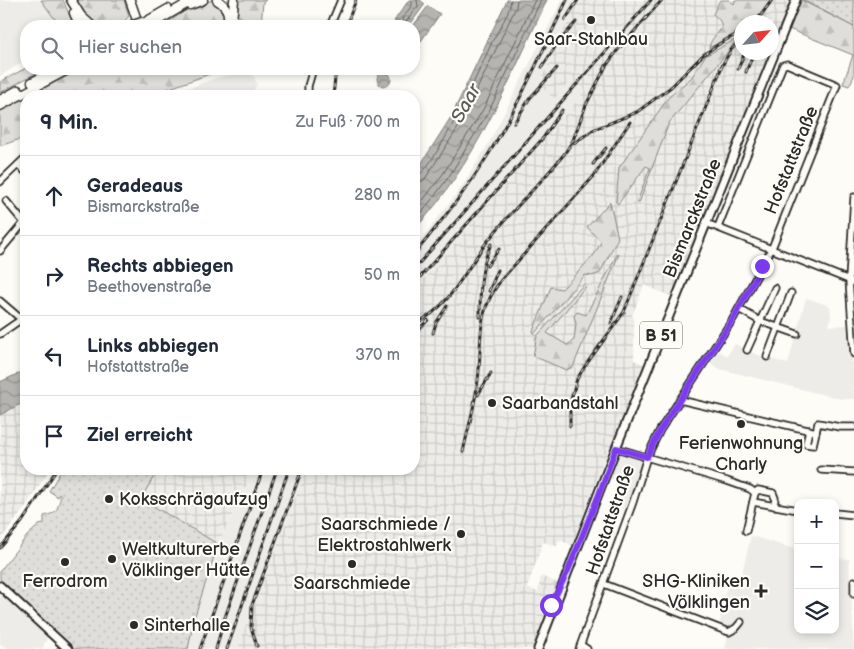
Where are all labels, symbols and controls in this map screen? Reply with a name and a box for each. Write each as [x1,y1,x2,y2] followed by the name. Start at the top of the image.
[585,14,597,26] marker: Saar-Stahlbau
[734,15,779,60] north arrow
[20,20,420,75] search box
[534,29,648,50] place label: Saar-Stahlbau
[38,34,66,62] icon: search
[78,36,182,59] text: Hier suchen
[446,79,487,127] water label: Saar
[760,103,823,217] street label: Hofstattstraße
[40,110,98,135] text: 9 Min.
[296,113,400,132] text: Zu Fuß · 700 m
[659,155,726,281] street label: Bismarckstraße
[87,175,183,198] text: Geradeaus
[40,182,68,210] icon: ahead
[354,186,400,205] text: 280 m
[87,198,199,217] text: Bismarckstraße
[87,255,234,278] text: Rechts abbiegen
[751,255,774,278] route end
[40,262,68,290] icon: right
[364,266,400,285] text: 50 m
[87,278,211,297] text: Beethovenstraße
[640,322,682,348] road number: B 51
[87,335,219,358] text: Links abbiegen
[40,342,68,370] icon: left
[355,346,400,365] text: 370 m
[87,358,189,377] text: Hofstattstraße
[502,393,619,414] place label: Saarbandstahl
[486,397,498,409] marker: Saarbandstahl
[735,418,747,430] marker: Ferienwohnung Charly
[40,422,68,450] icon: arrive
[87,424,193,447] text: Ziel erreicht
[678,433,804,475] place label: Ferienwohnung Charly
[582,462,639,578] street label: Hofstattstraße
[119,489,268,510] place label: Koksschrägaufzug
[103,493,115,505] marker: Koksschrägaufzug
[794,499,839,634] map controls
[794,499,839,544] button: +
[317,514,451,556] place label: Saarschmiede / Elektrostahlwerk
[455,528,467,540] marker: Saarschmiede / Elektrostahlwerk
[122,539,250,581] place label: Weltkulturerbe Völklinger Hütte
[794,544,839,589] button: −
[106,553,118,565] marker: Weltkulturerbe Völklinger Hütte
[59,556,71,568] marker: Ferrodrom
[346,558,358,570] marker: Saarschmiede
[22,571,108,592] place label: Ferrodrom
[642,571,750,613] place label: SHG-Kliniken Völklingen
[294,573,411,594] place label: Saarschmiede
[754,584,768,598] marker: SHG-Kliniken Völklingen
[794,589,839,634] button: layers
[540,594,563,617] route start
[144,615,230,636] place label: Sinterhalle
[128,619,140,631] marker: Sinterhalle

